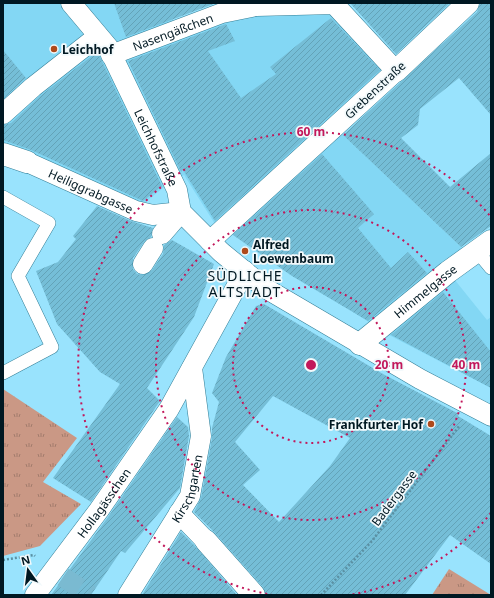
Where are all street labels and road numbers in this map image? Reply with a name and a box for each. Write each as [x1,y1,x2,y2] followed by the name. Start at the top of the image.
[130,9,215,55] street label: Nasengäßchen
[341,57,409,123] street label: Grebenstraße
[131,106,182,189] street label: Leichhofstraße
[46,164,136,217] street label: Heiliggrabgasse
[390,260,460,322] street label: Himmelgasse
[167,453,206,526] street label: Kirschgarten
[73,464,134,541] street label: Hollagässchen
[367,466,421,529] street label: Badergasse

